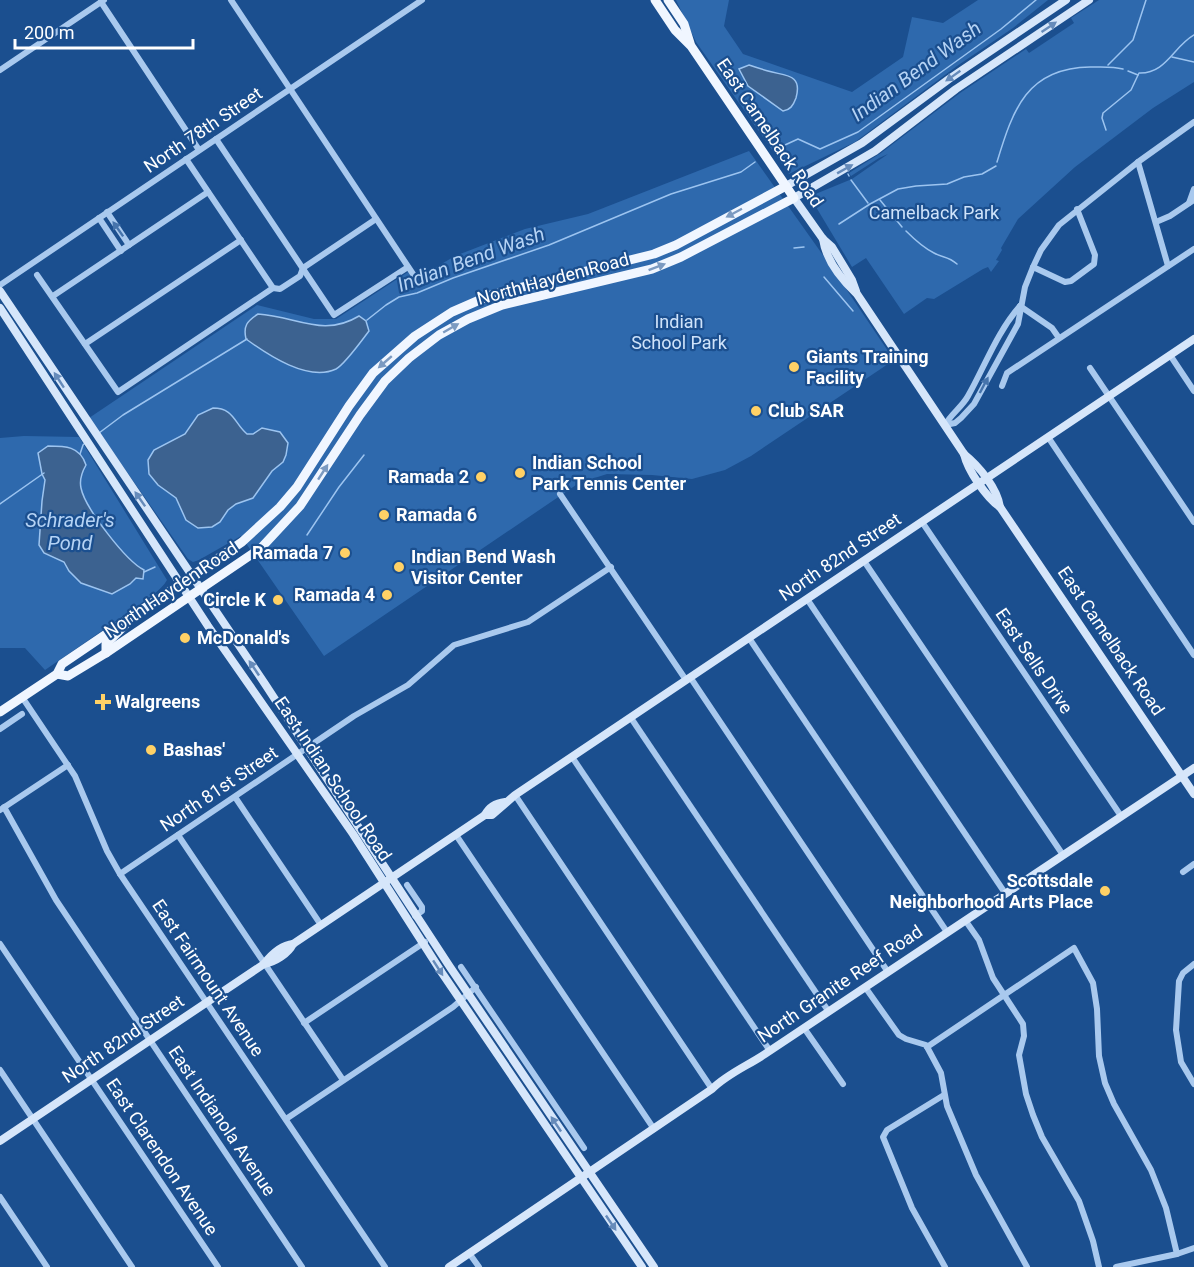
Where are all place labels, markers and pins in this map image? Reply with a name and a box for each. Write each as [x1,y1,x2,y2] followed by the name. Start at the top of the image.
[806,346,929,388] place label: Giants Training Facility
[787,360,801,374] marker: Giants Training Facility
[768,400,844,421] place label: Club SAR
[749,404,763,418] marker: Club SAR
[532,452,686,494] place label: Indian School Park Tennis Center
[388,466,469,487] place label: Ramada 2
[513,466,527,480] marker: Indian School Park Tennis Center
[474,470,488,484] marker: Ramada 2
[396,504,477,525] place label: Ramada 6
[377,508,391,522] marker: Ramada 6
[252,542,333,563] place label: Ramada 7
[338,546,352,560] marker: Ramada 7
[411,546,556,588] place label: Indian Bend Wash Visitor Center
[392,560,406,574] marker: Indian Bend Wash Visitor Center
[294,584,375,605] place label: Ramada 4
[380,588,394,602] marker: Ramada 4
[203,589,267,610] place label: Circle K
[271,593,285,607] marker: Circle K
[197,627,290,648] place label: McDonald's
[178,631,192,645] marker: McDonald's
[115,691,200,712] place label: Walgreens
[96,695,110,709] marker: Walgreens
[163,739,225,760] place label: Bashas'
[144,743,158,757] marker: Bashas'
[890,870,1093,912] place label: Scottsdale Neighborhood Arts Place
[1098,884,1112,898] marker: Scottsdale Neighborhood Arts Place

